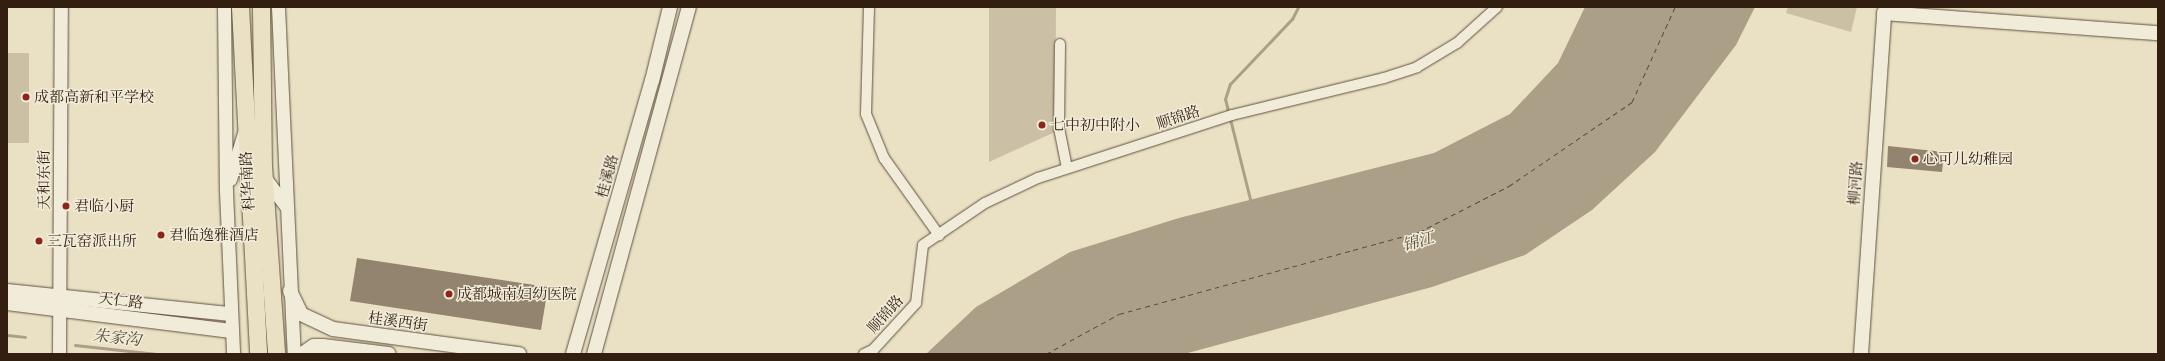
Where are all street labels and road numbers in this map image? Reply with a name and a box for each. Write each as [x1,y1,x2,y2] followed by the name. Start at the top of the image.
[1154,101,1202,133] street label: 顺锦路
[35,150,53,210] street label: 天和东街
[236,151,258,211] street label: 科华南路
[592,152,622,200] street label: 桂溪路
[1844,160,1866,206] street label: 柳河路
[98,288,144,312] street label: 天仁路
[863,291,907,337] street label: 顺锦路
[367,308,429,334] street label: 桂溪西街

